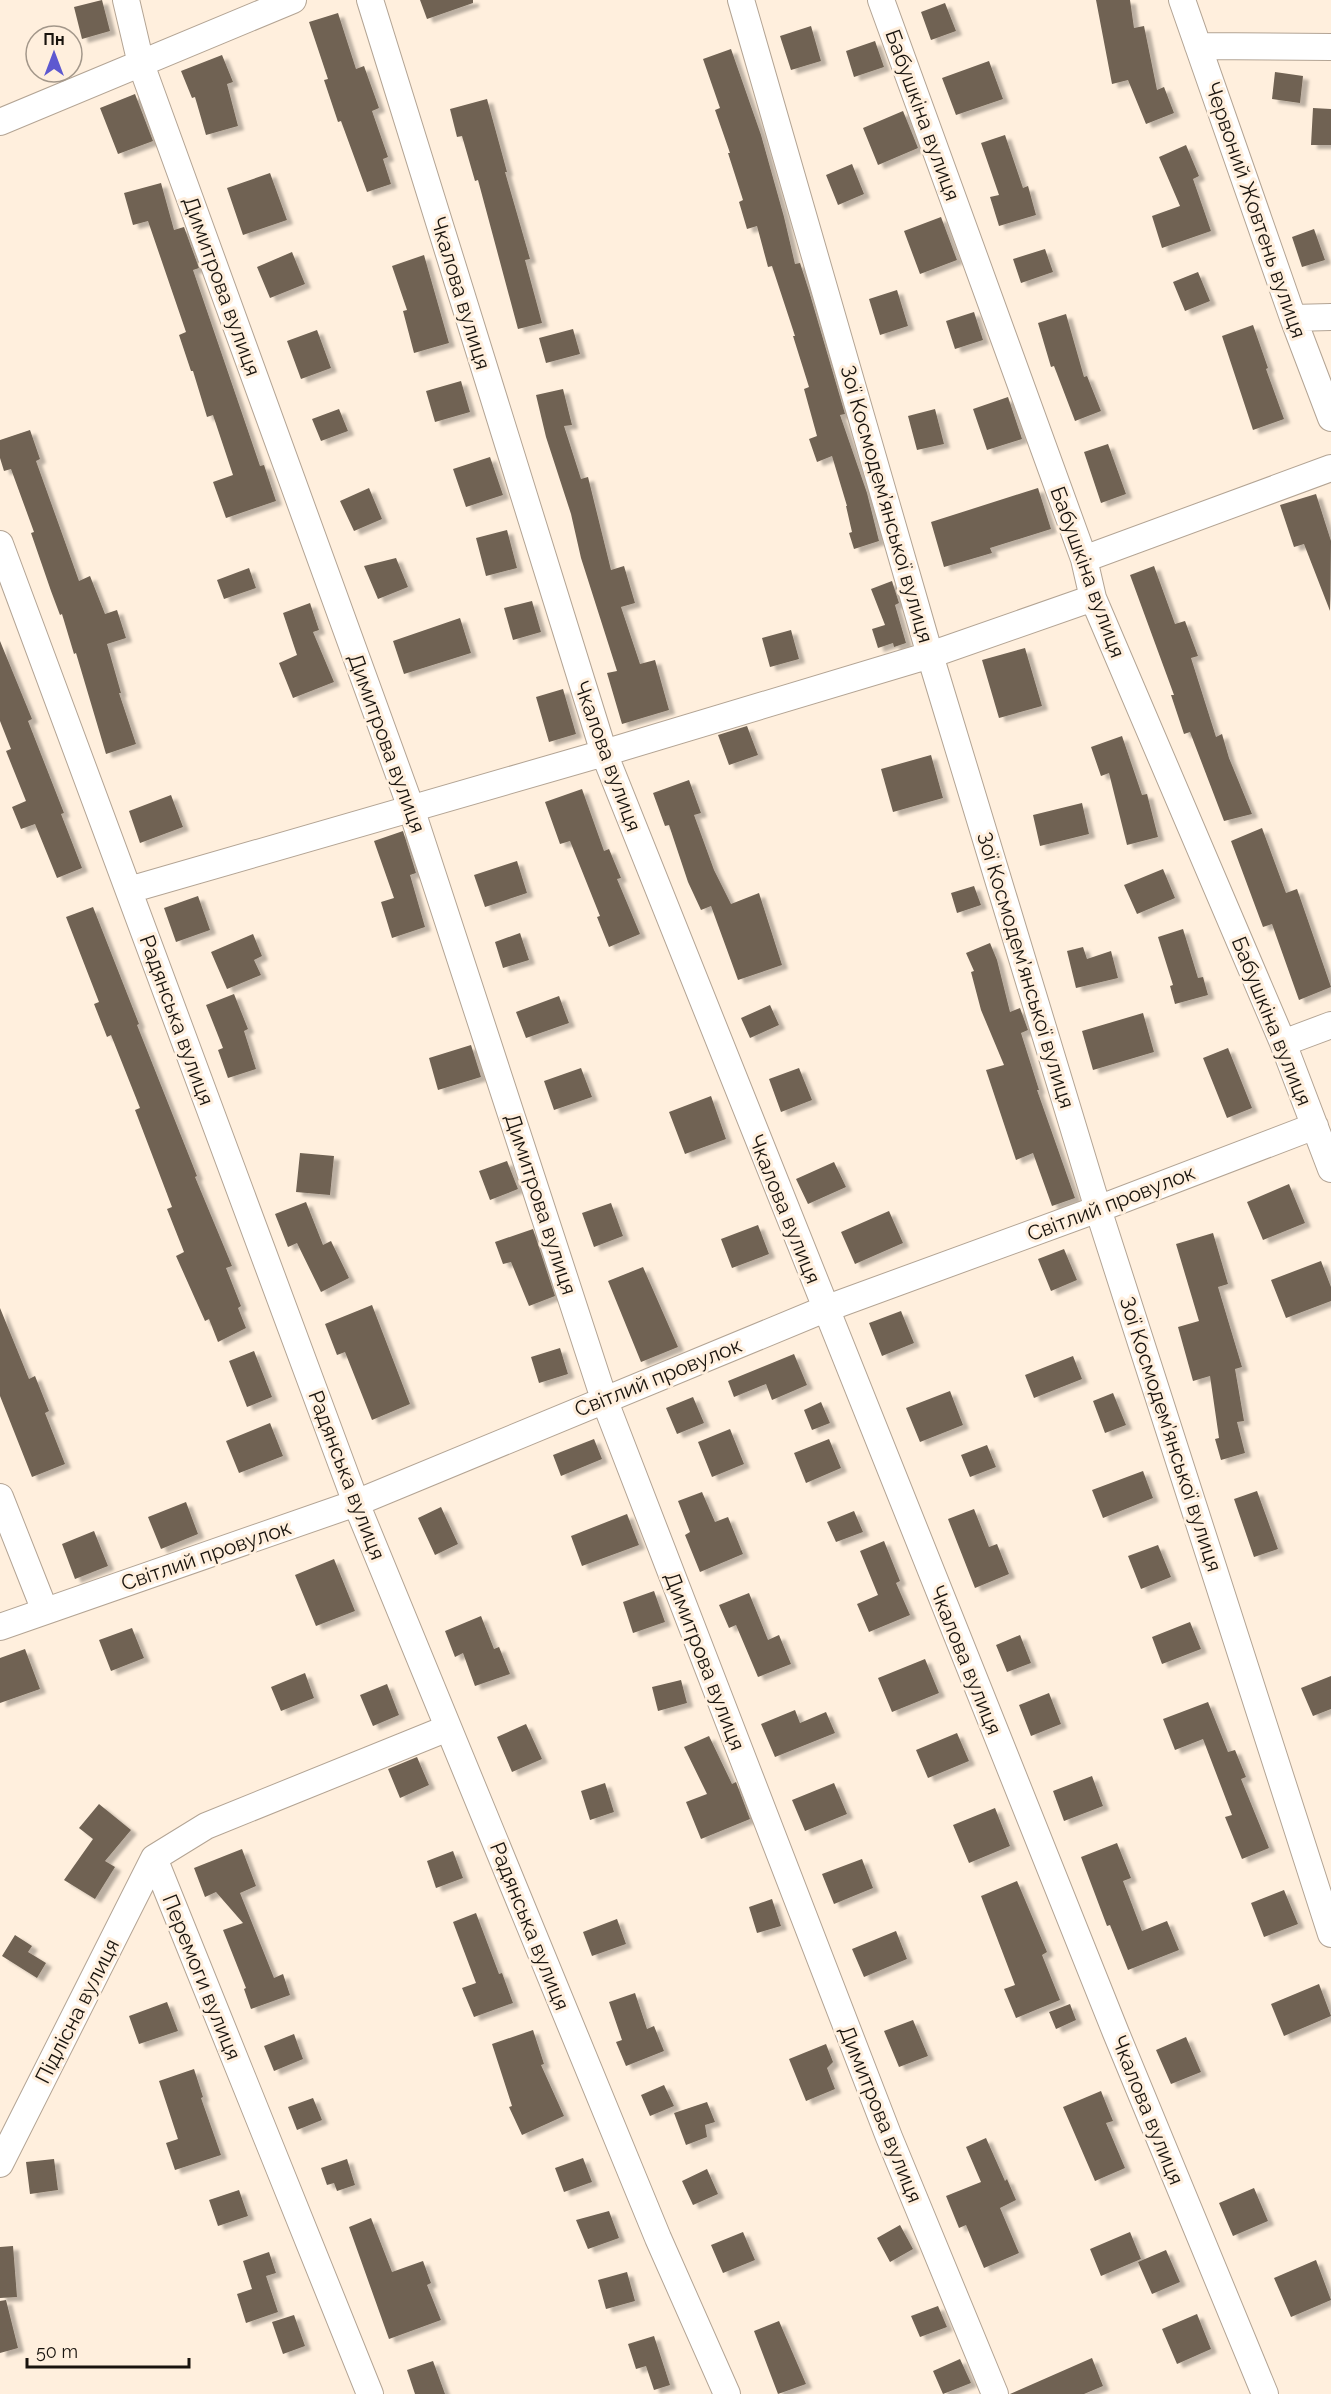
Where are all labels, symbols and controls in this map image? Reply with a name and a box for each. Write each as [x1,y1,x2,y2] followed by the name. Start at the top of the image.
[24,24,84,84] north arrow
[880,26,966,204] street label: Бабушкіна вулиця
[43,30,65,49] text: Пн
[1200,79,1312,341] street label: Червоний Жовтень вулиця
[178,193,266,379] street label: Димитрова вулиця
[426,214,496,372] street label: Чкалова вулиця
[835,362,939,646] street label: Зої Космодем’янської вулиця
[1045,483,1131,661] street label: Бабушкіна вулиця
[343,650,431,836] street label: Димитрова вулиця
[569,677,647,835] street label: Чкалова вулиця
[972,829,1080,1111] street label: Зої Космодем’янської вулиця
[135,932,219,1108] street label: Радянська вулиця
[1227,933,1317,1109] street label: Бабушкіна вулиця
[500,1110,582,1298] street label: Димитрова вулиця
[744,1131,826,1287] street label: Чкалова вулиця
[1023,1159,1199,1247] street label: Світлий провулок
[1115,1293,1227,1575] street label: Зої Космодем’янської вулиця
[571,1332,745,1422] street label: Світлий провулок
[303,1387,391,1563] street label: Радянська вулиця
[118,1514,294,1596] street label: Світлий провулок
[659,1568,751,1754] street label: Димитрова вулиця
[925,1582,1007,1738] street label: Чкалова вулиця
[485,1838,575,2014] street label: Радянська вулиця
[157,1891,247,2063] street label: Перемоги вулиця
[30,1935,124,2087] street label: Підлісна вулиця
[834,2022,928,2206] street label: Димитрова вулиця
[1107,2032,1189,2188] street label: Чкалова вулиця
[27,2331,189,2369] scale bar
[36,2341,78,2362] text: 50 m

